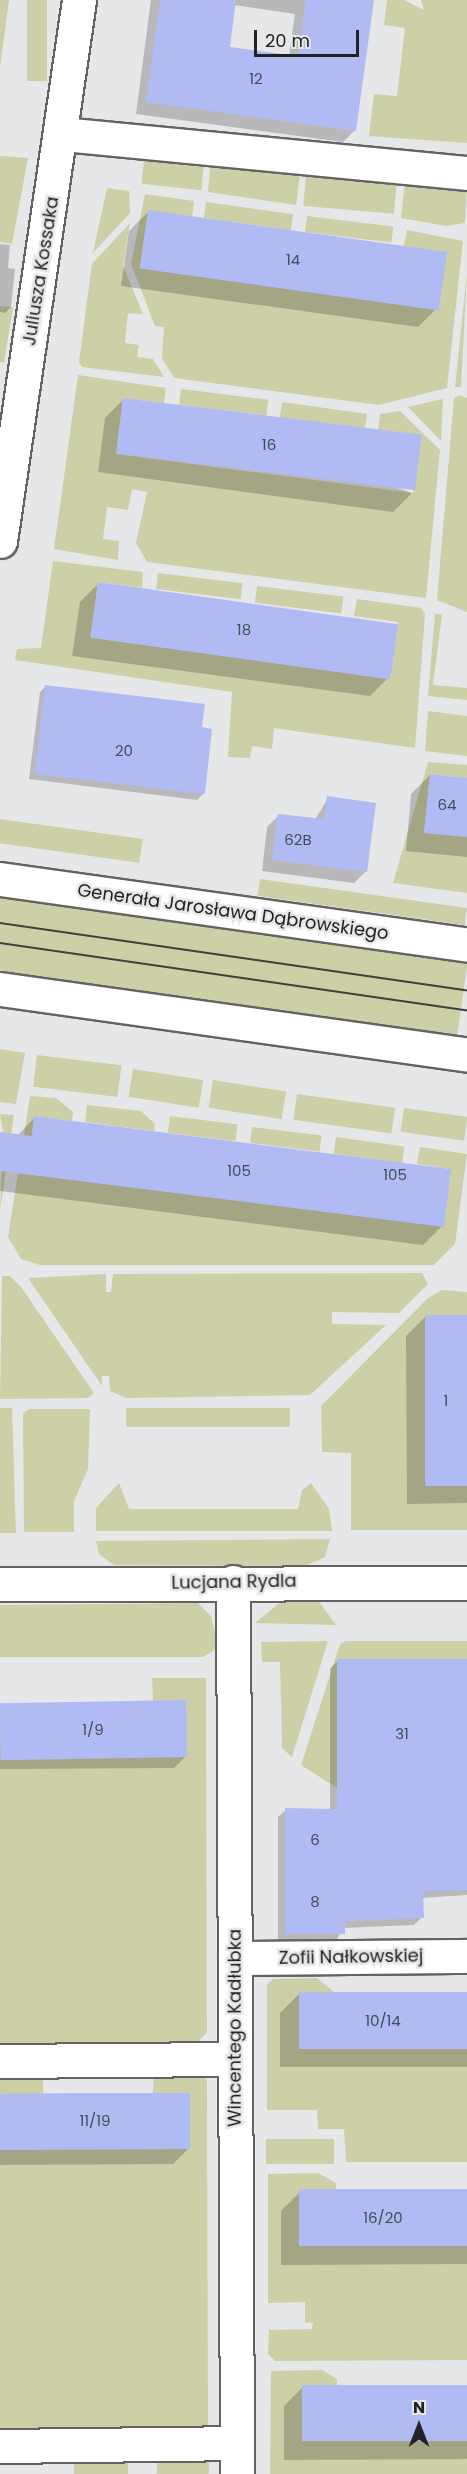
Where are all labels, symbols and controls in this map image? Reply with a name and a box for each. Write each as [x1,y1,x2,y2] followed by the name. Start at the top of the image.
[257,18,362,56] scale bar
[265,28,310,53] text: 20 m
[249,70,263,88] house number: 12
[19,195,63,347] street label: Juliusza Kossaka
[286,251,300,269] house number: 14
[262,436,276,454] house number: 16
[237,621,251,639] house number: 18
[115,742,133,760] house number: 20
[438,796,456,814] house number: 64
[284,831,312,849] house number: 62B
[76,879,390,945] street label: Generała Jarosława Dąbrowskiego
[227,1162,251,1180] house number: 105
[383,1166,407,1184] house number: 105
[444,1392,448,1410] house number: 1
[171,1570,297,1594] street label: Lucjana Rydla
[82,1721,104,1739] house number: 1/9
[395,1725,409,1743] house number: 31
[310,1831,320,1849] house number: 6
[310,1893,320,1911] house number: 8
[224,1929,246,2127] street label: Wincentego Kadłubka
[279,1945,423,1969] street label: Zofii Nałkowskiej
[365,2012,401,2030] house number: 10/14
[80,2112,110,2130] house number: 11/19
[363,2209,403,2227] house number: 16/20
[389,2396,449,2456] north arrow
[413,2396,425,2419] text: N

